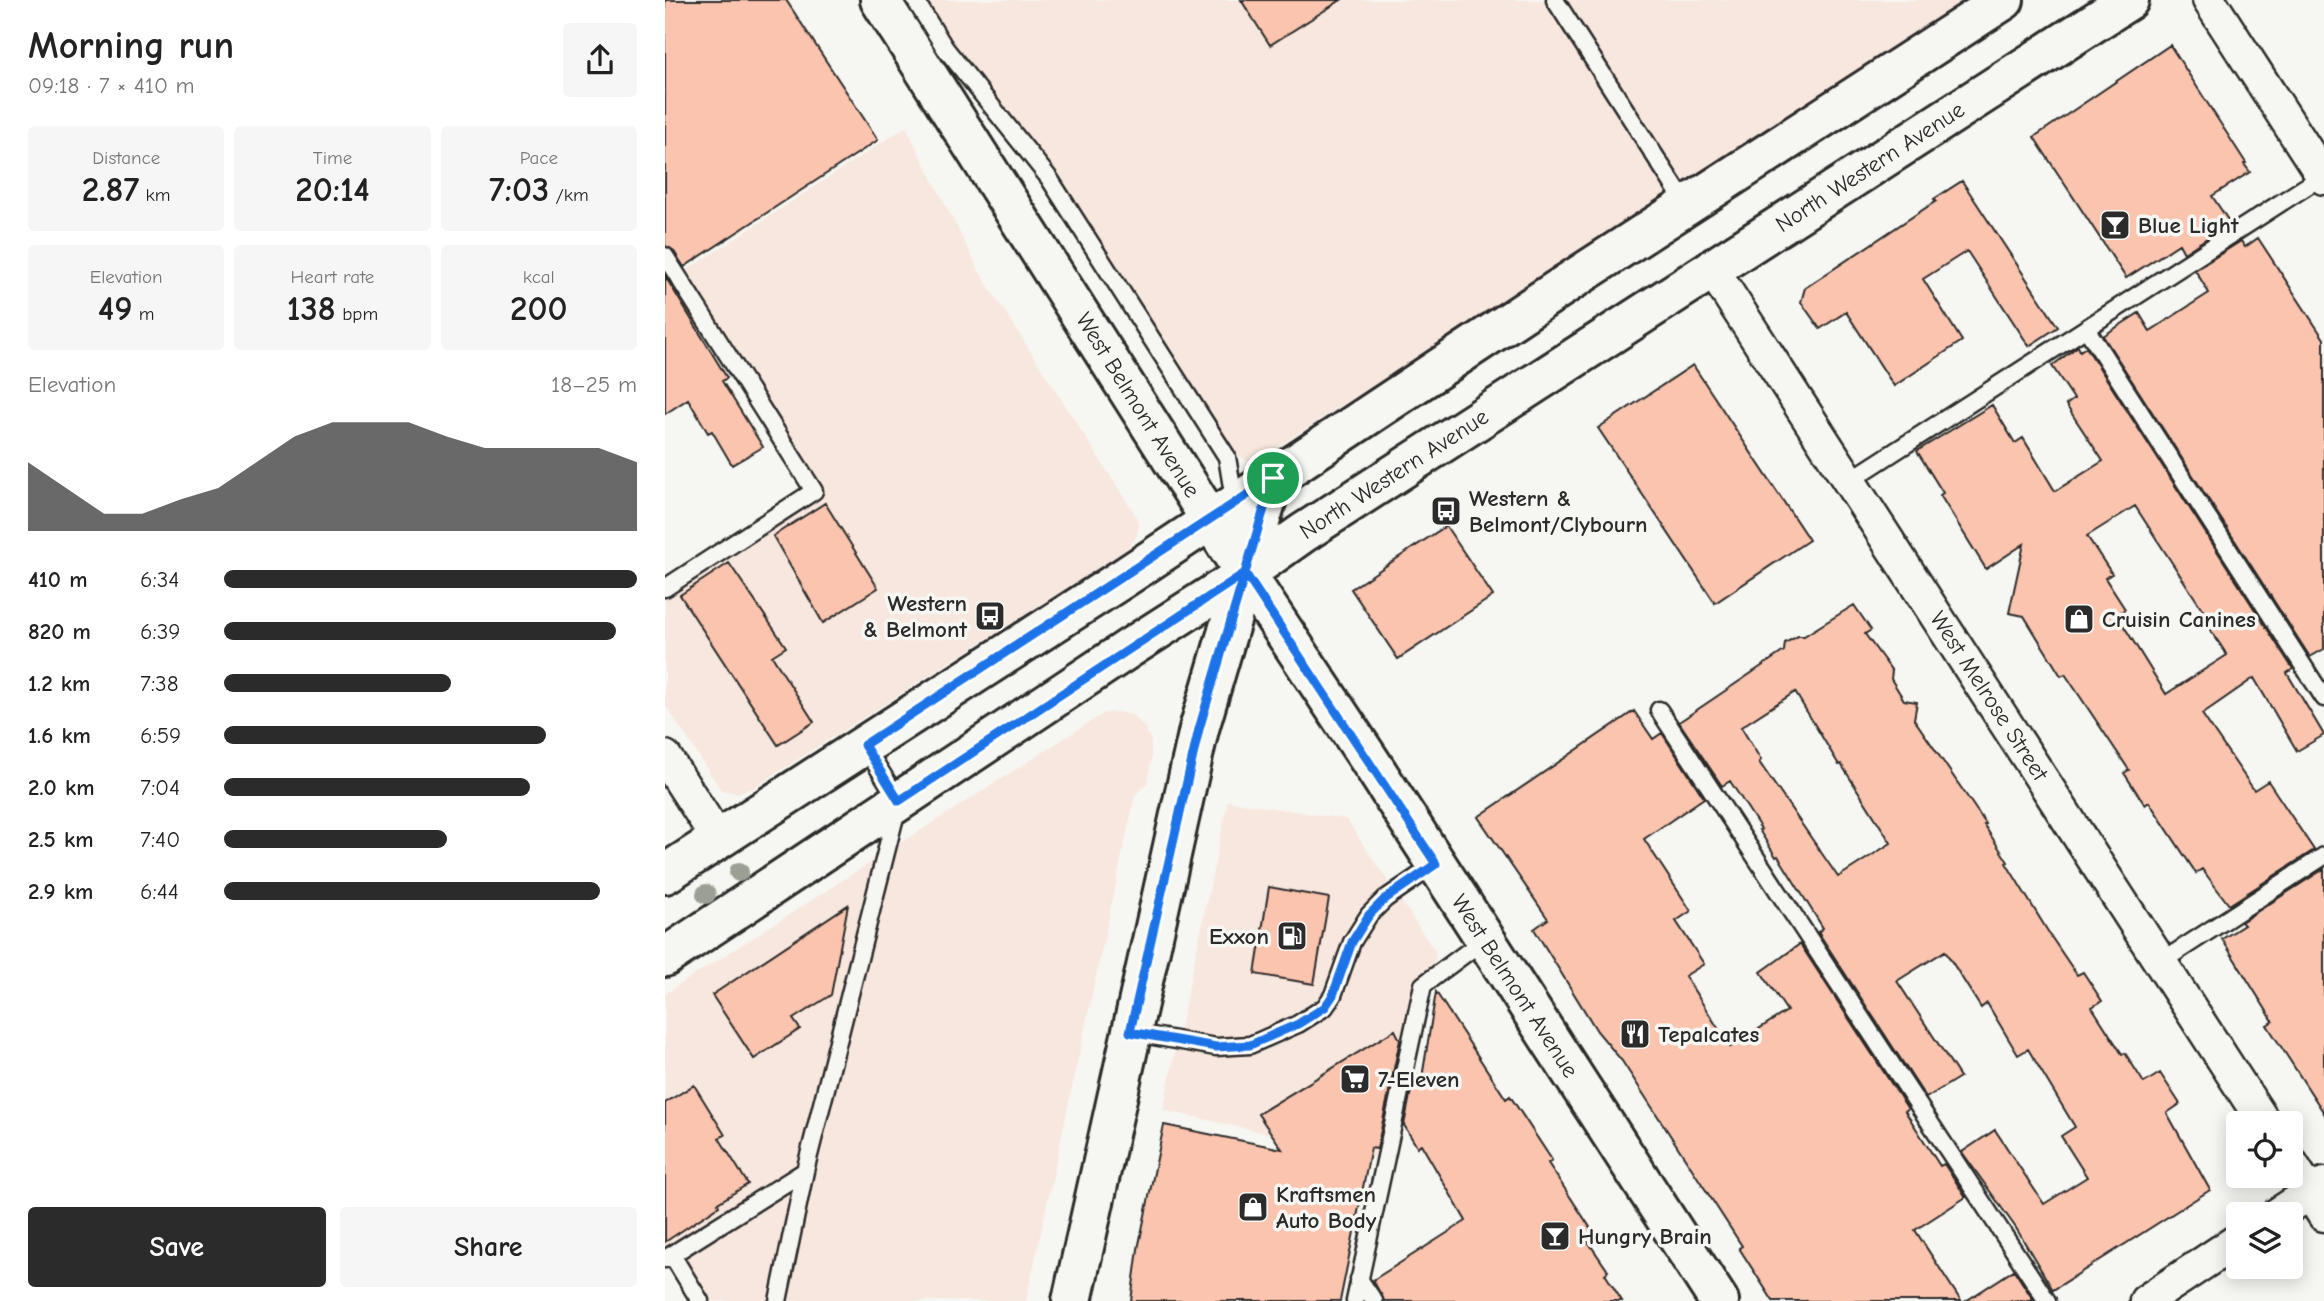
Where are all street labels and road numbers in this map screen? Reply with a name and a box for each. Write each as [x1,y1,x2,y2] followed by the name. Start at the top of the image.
[1771,96,1969,238] street label: North Western Avenue
[1070,308,1206,502] street label: West Belmont Avenue
[1295,403,1493,545] street label: North Western Avenue
[1924,606,2055,787] street label: West Melrose Street
[1446,889,1584,1083] street label: West Belmont Avenue

